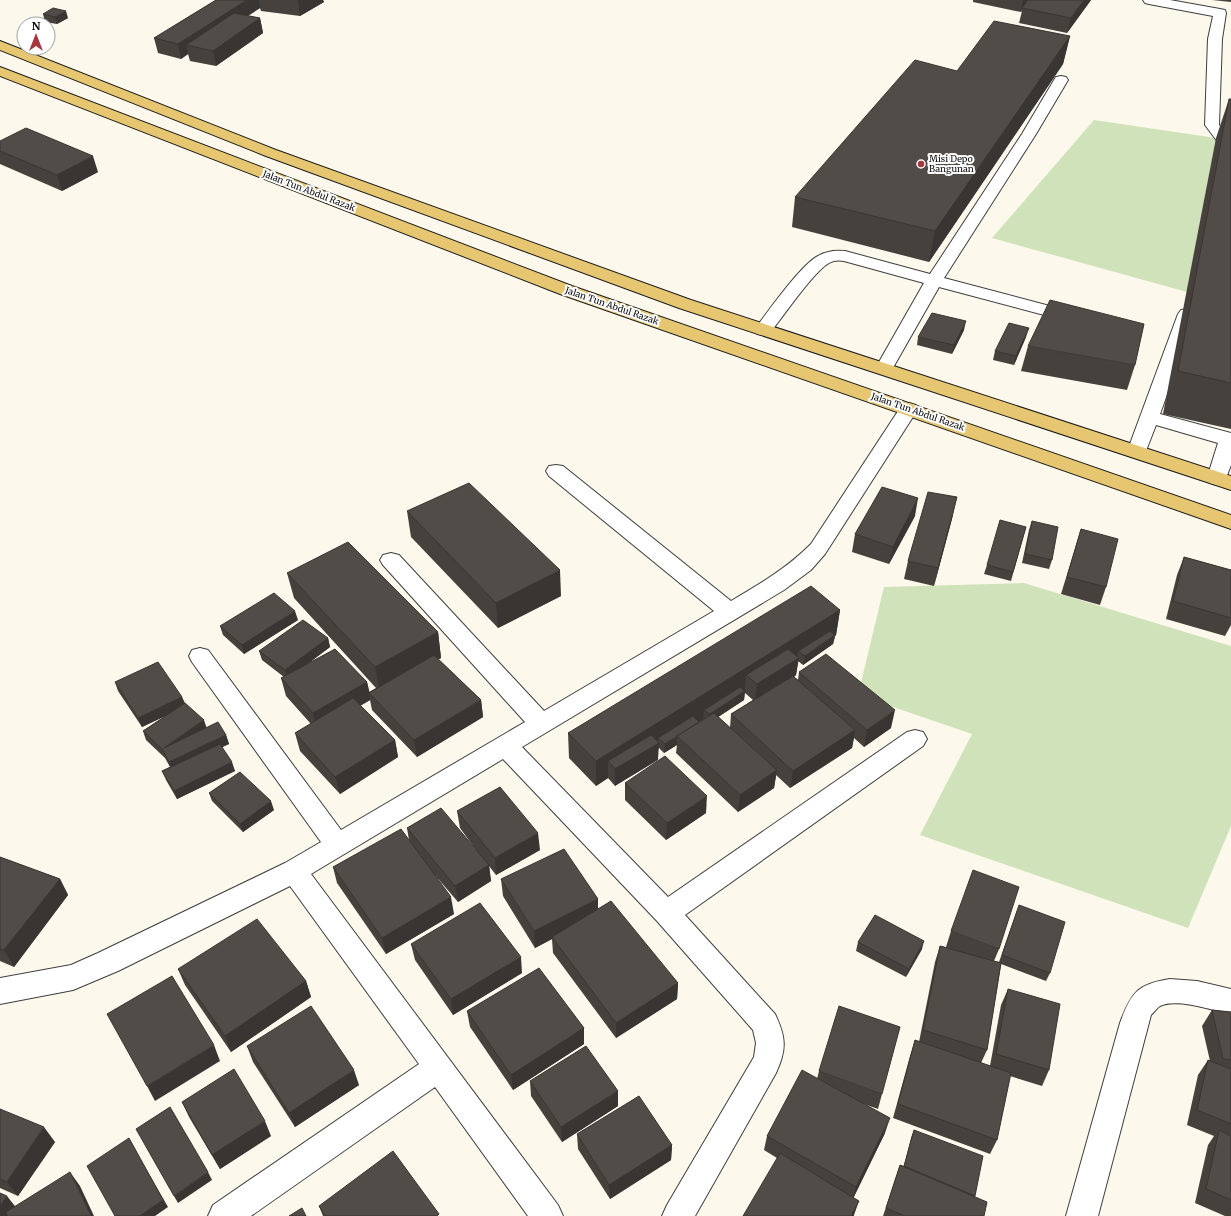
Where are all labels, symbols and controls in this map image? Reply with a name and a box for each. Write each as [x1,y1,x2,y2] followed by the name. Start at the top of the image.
[16,16,56,56] north arrow
[32,19,41,33] text: N
[929,153,974,174] place label: Misi Depo Bangunan
[916,159,926,169] marker: Misi Depo Bangunan
[260,167,357,213] street label: Jalan Tun Abdul Razak
[563,284,661,327] street label: Jalan Tun Abdul Razak
[869,390,967,433] street label: Jalan Tun Abdul Razak

